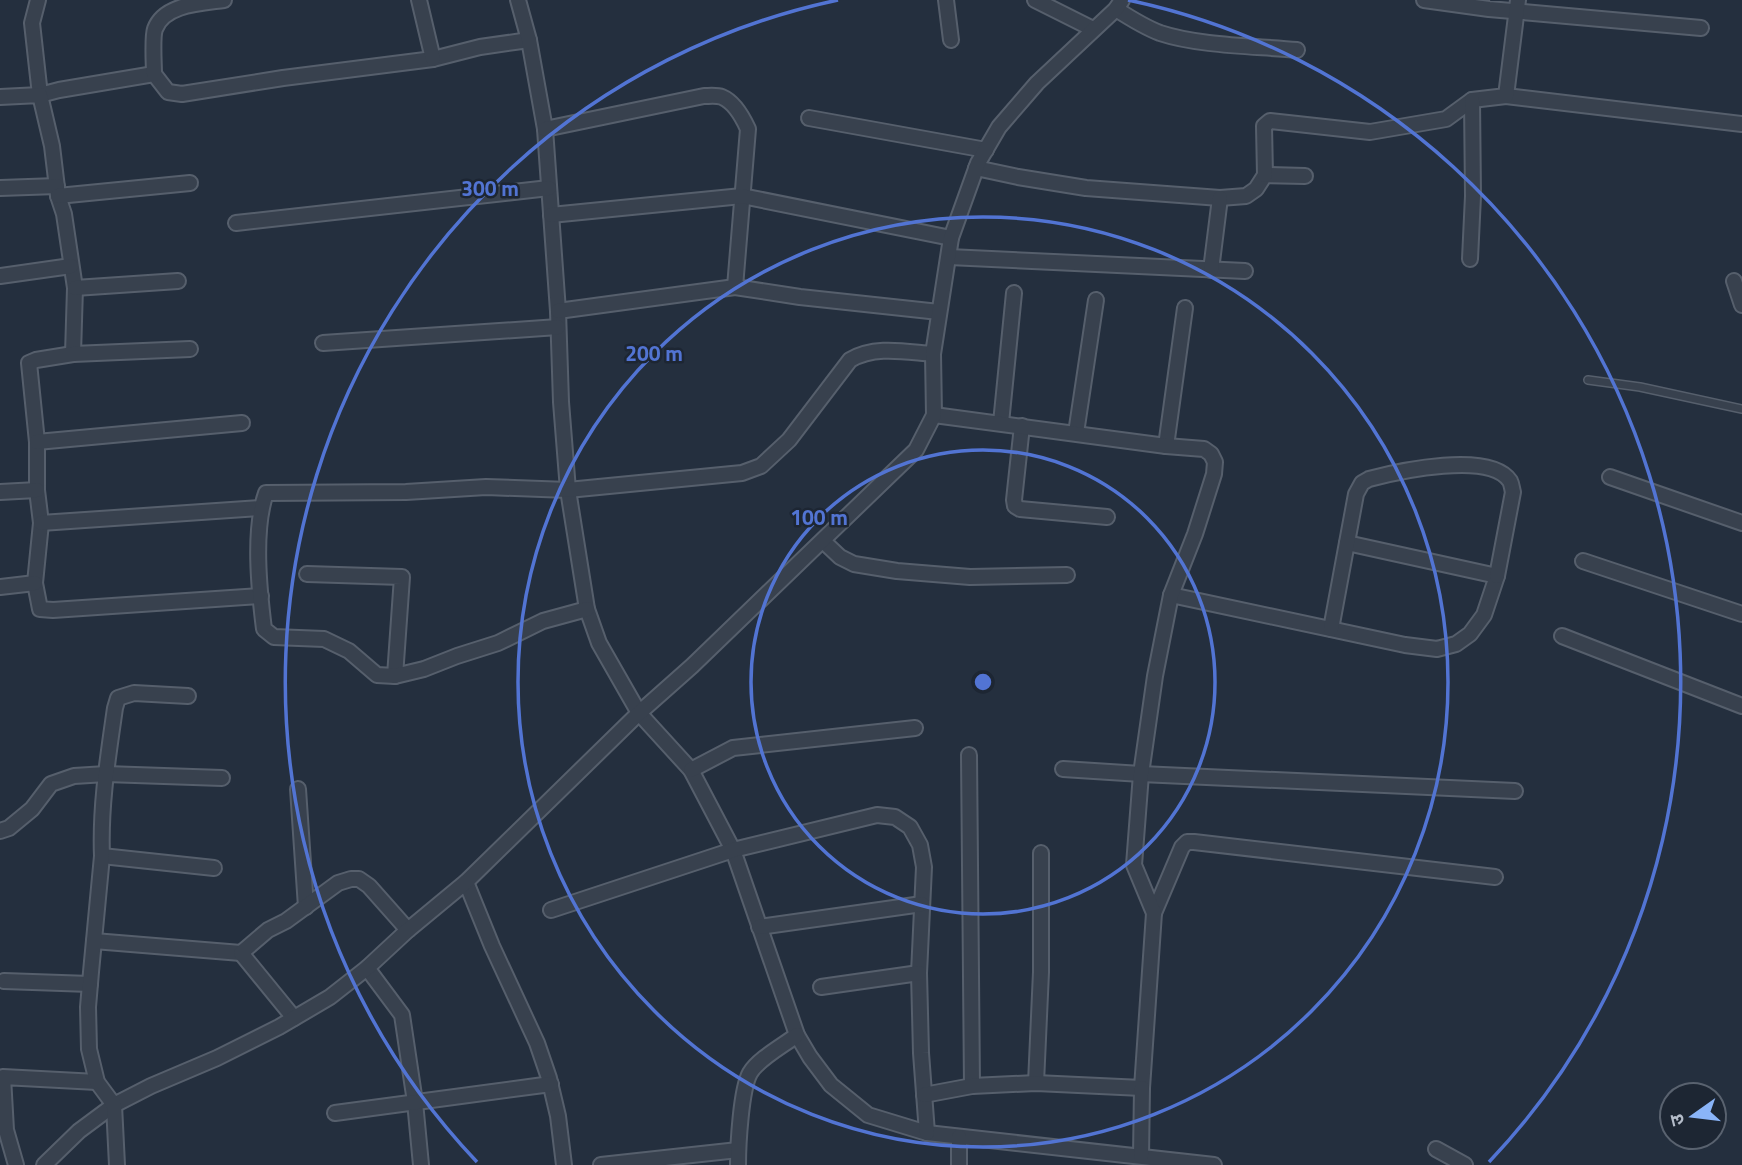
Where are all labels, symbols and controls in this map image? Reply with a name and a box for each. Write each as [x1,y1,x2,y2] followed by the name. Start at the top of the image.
[461,172,519,204] text: 300 m
[625,337,683,369] text: 200 m
[790,501,848,533] text: 100 m
[971,670,995,694] centre of rings
[1658,1081,1728,1151] north arrow
[1660,1110,1691,1129] text: उ

